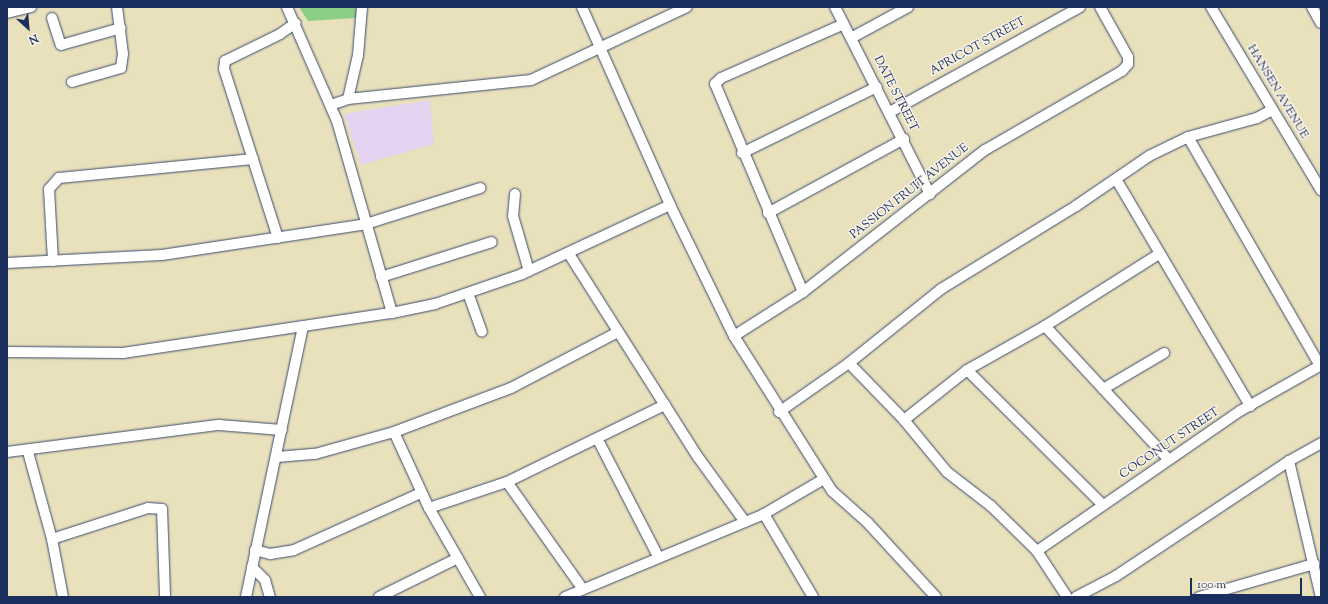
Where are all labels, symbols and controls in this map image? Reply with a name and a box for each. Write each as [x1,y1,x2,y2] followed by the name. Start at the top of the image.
[8,8,48,48] north arrow
[928,15,1028,79] street label: APRICOT STREET
[26,30,41,48] text: N
[1243,42,1311,142] street label: HANSEN AVENUE
[870,54,920,134] street label: DATE STREET
[848,141,972,243] street label: PASSION FRUIT AVENUE
[1117,405,1223,483] street label: COCONUT STREET
[1192,570,1304,596] scale bar
[1197,576,1226,594] text: 100 m

